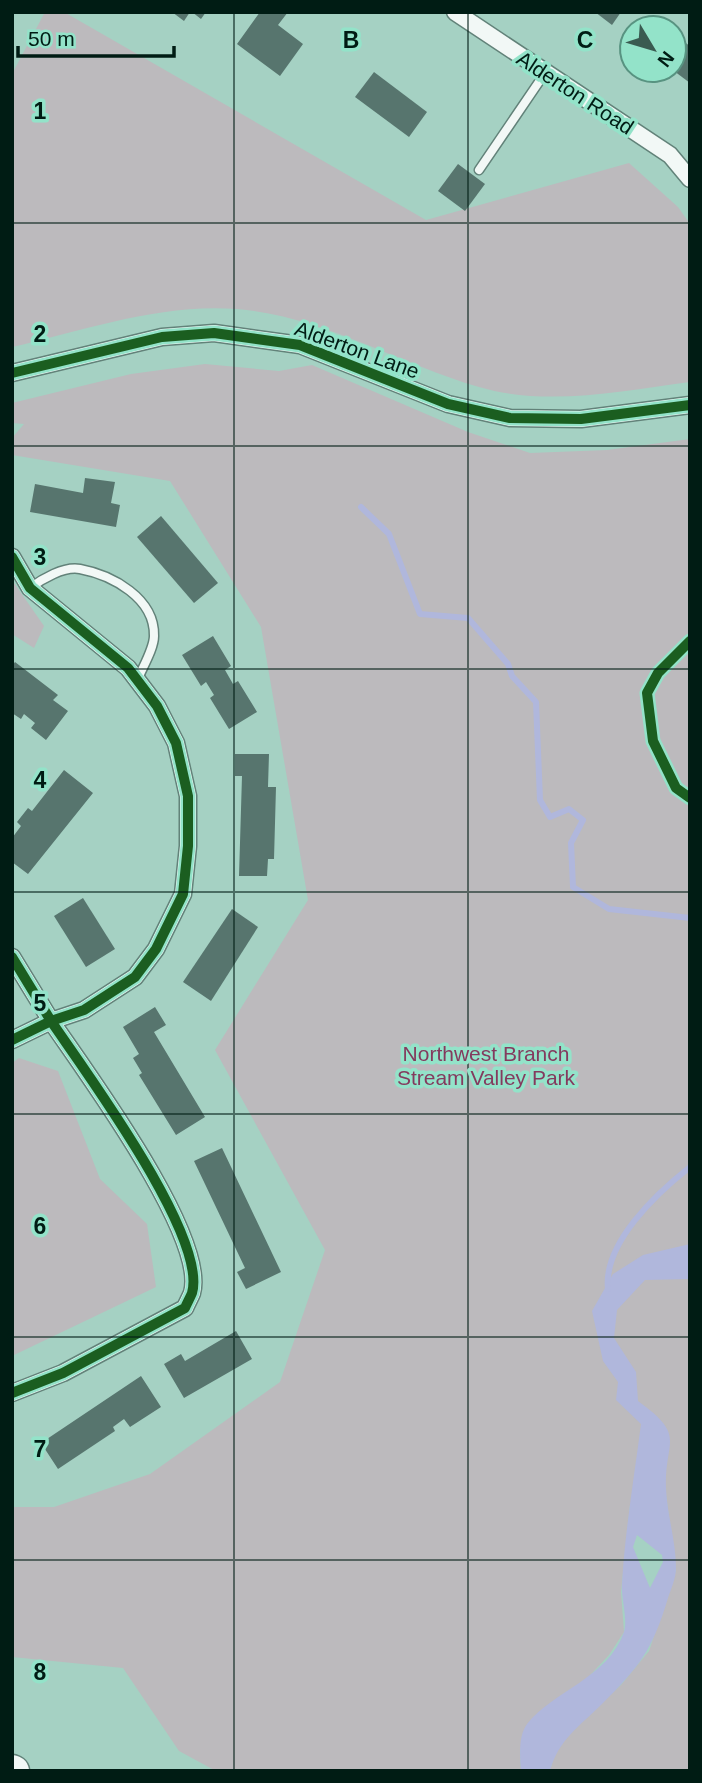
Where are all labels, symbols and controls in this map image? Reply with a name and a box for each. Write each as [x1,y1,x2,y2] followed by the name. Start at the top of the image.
[18,14,173,58] scale bar
[618,14,688,84] north arrow
[28,27,75,50] text: 50 m
[343,27,359,53] text: B
[577,27,593,53] text: C
[513,46,638,139] street label: Alderton Road
[654,47,679,71] text: N
[34,98,47,124] text: 1
[292,316,423,383] street label: Alderton Lane
[34,321,46,347] text: 2
[34,544,46,570] text: 3
[34,767,47,793] text: 4
[34,990,47,1016] text: 5
[397,1042,576,1089] park label: Northwest Branch Stream Valley Park
[34,1213,46,1239] text: 6
[34,1436,46,1462] text: 7
[34,1659,47,1685] text: 8

